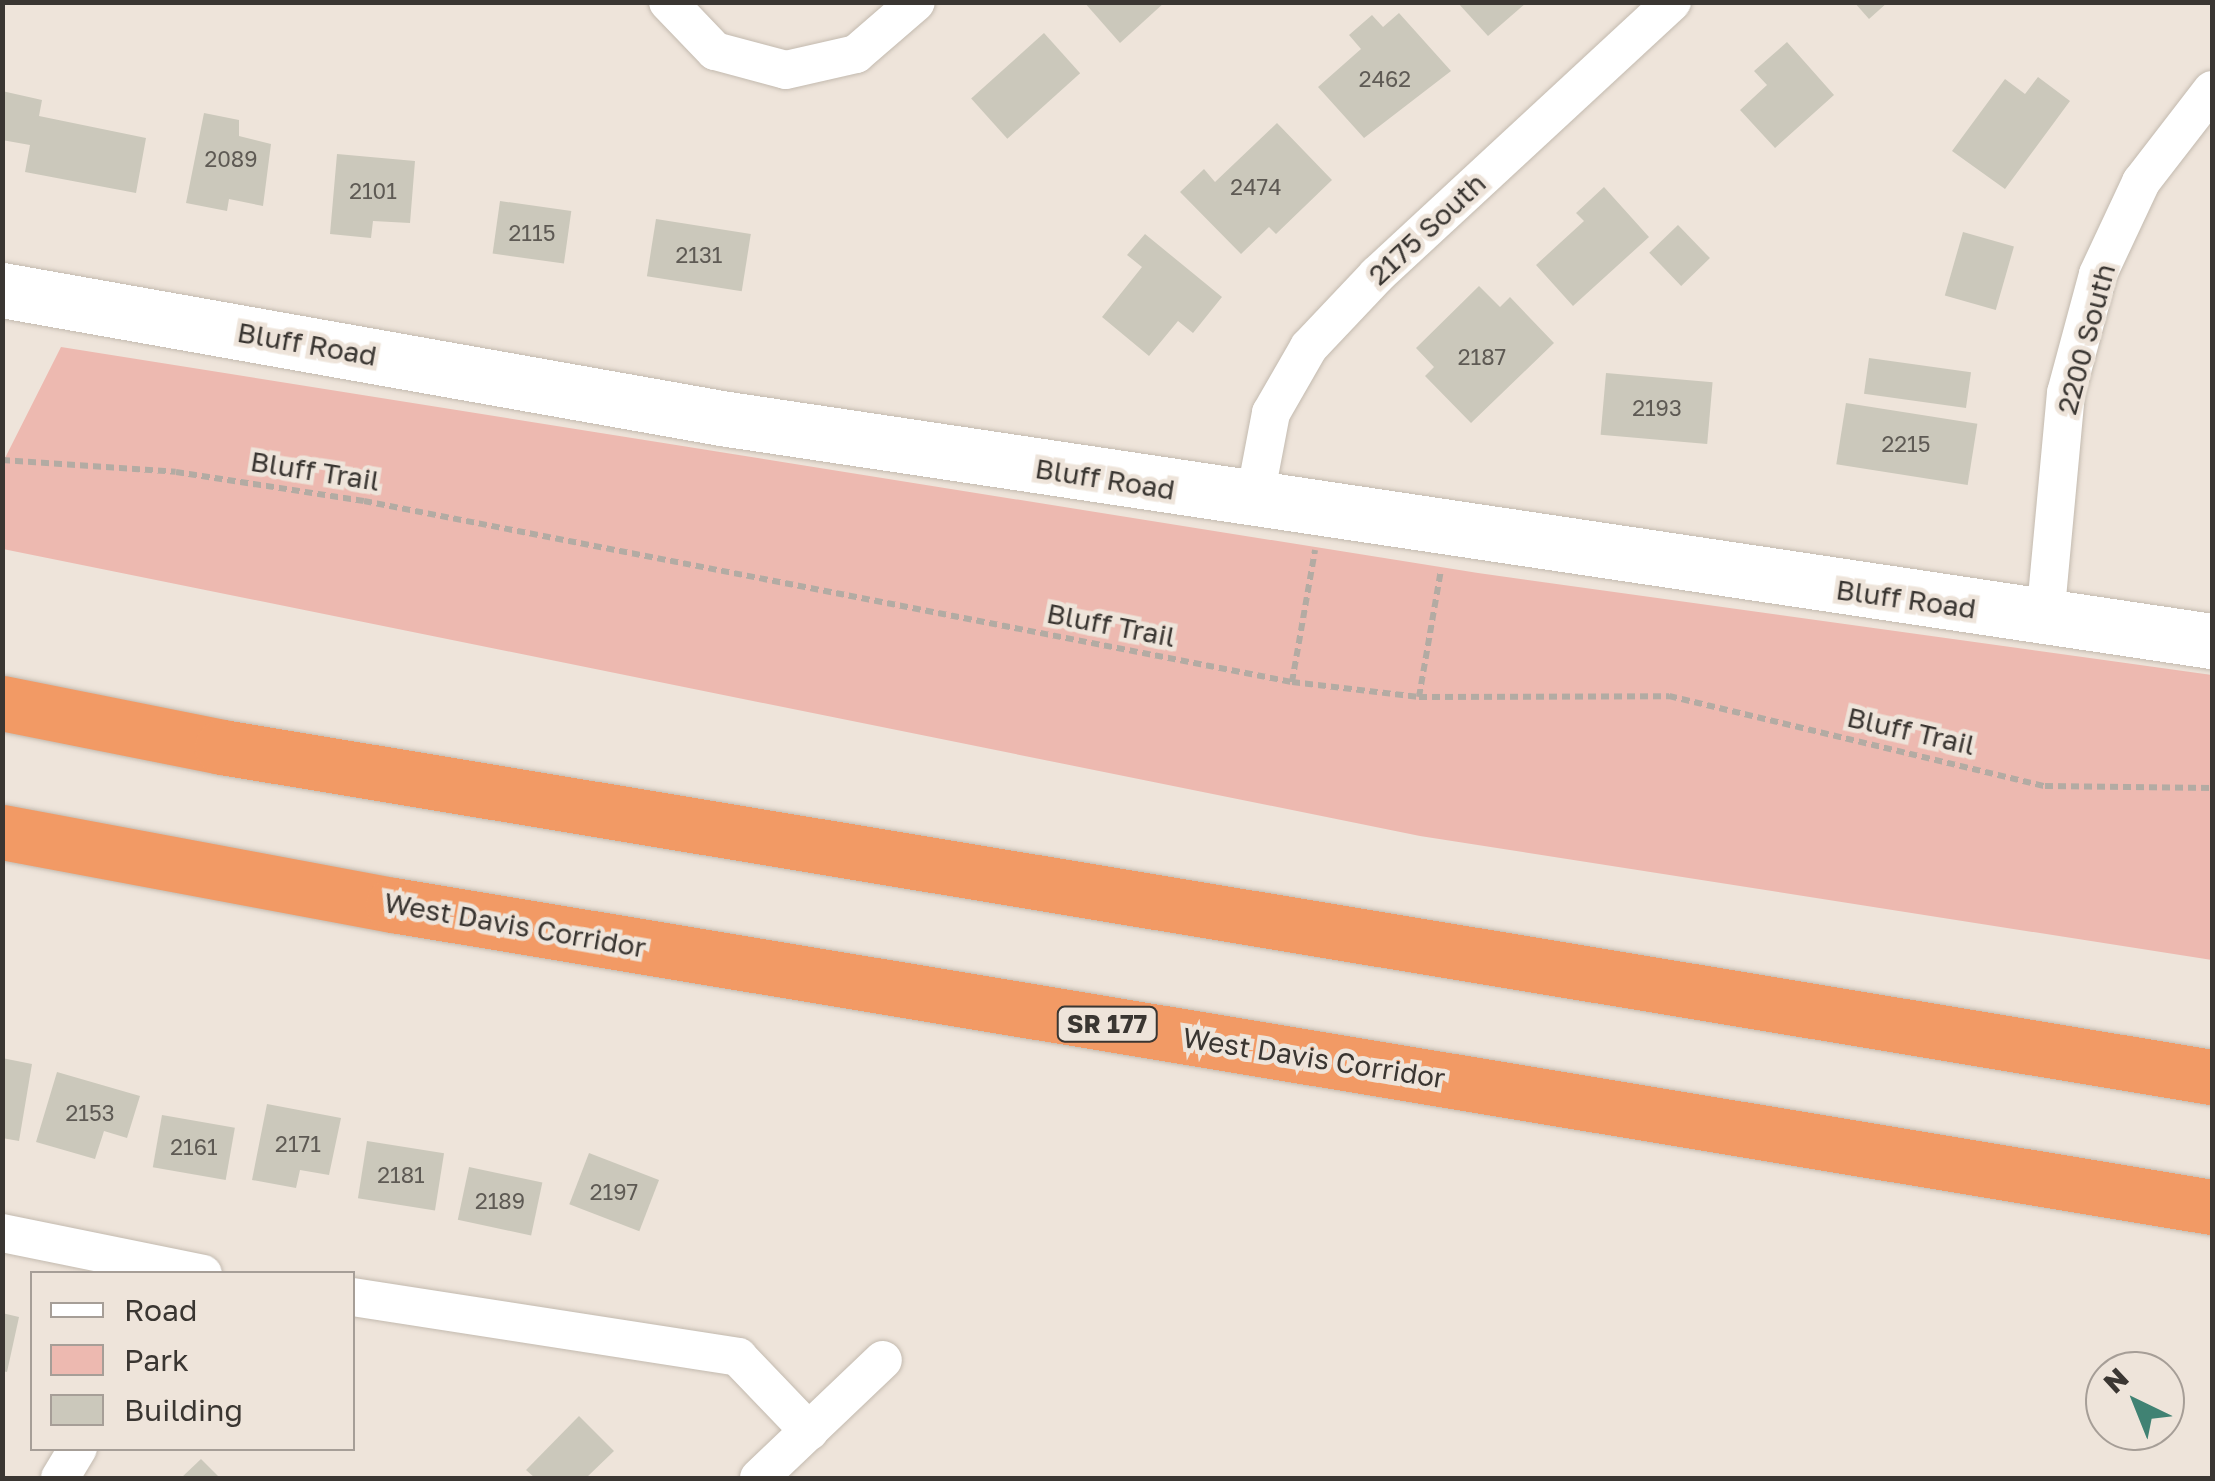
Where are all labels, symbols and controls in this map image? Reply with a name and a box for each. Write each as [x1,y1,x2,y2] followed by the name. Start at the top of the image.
[1359,66,1411,92] house number: 2462
[204,146,258,172] house number: 2089
[1361,166,1493,292] street label: 2175 South
[1230,174,1282,200] house number: 2474
[349,178,397,204] house number: 2101
[509,220,555,246] house number: 2115
[676,242,722,268] house number: 2131
[2050,260,2122,418] street label: 2200 South
[235,315,379,373] street label: Bluff Road
[1458,344,1506,370] house number: 2187
[1632,395,1682,421] house number: 2193
[1882,431,1930,457] house number: 2215
[248,444,382,498] street label: Bluff Trail
[1033,451,1177,507] street label: Bluff Road
[1834,573,1978,625] street label: Bluff Road
[1044,596,1178,654] street label: Bluff Trail
[1844,700,1978,762] street label: Bluff Trail
[382,885,648,965] street label: West Davis Corridor
[1054,1004,1160,1044] road number: SR 177
[1180,1021,1448,1095] street label: West Davis Corridor
[65,1100,115,1126] house number: 2153
[275,1131,321,1157] house number: 2171
[170,1134,218,1160] house number: 2161
[377,1162,425,1188] house number: 2181
[590,1179,638,1205] house number: 2197
[475,1188,525,1214] house number: 2189
[30,1271,355,1451] legend
[124,1292,198,1328] text: Road
[124,1342,189,1378] text: Park
[2085,1351,2185,1451] north arrow
[2097,1361,2135,1399] text: N
[124,1392,243,1428] text: Building

